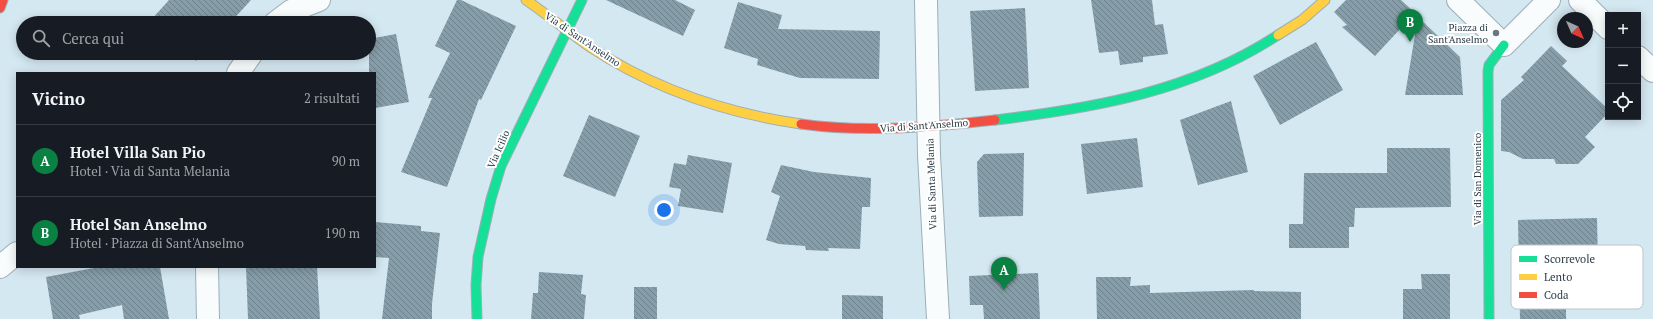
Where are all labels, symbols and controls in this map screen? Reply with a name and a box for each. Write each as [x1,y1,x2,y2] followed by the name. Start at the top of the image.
[542,9,623,70] street label: Via di Sant'Anselmo
[1397,9,1423,42] pin: B
[1557,12,1593,48] north arrow
[1605,12,1641,120] map controls
[1605,12,1641,48] button: +
[16,16,376,60] search box
[1428,21,1488,46] place label: Piazza di Sant'Anselmo
[30,27,52,49] icon: search
[62,28,124,48] text: Cerca qui
[1491,28,1501,38] marker: Piazza di Sant'Anselmo
[1605,48,1641,84] button: −
[1605,84,1641,120] button: locate
[32,87,85,110] text: Vicino
[304,89,360,107] text: 2 risultati
[879,116,969,135] street label: Via di Sant'Anselmo
[484,128,513,170] street label: Via Icilio
[1471,132,1484,225] street label: Via di San Domenico
[923,138,940,230] street label: Via di Santa Melania
[70,142,205,162] text: Hotel Villa San Pio
[40,152,50,170] text: A
[332,152,360,170] text: 90 m
[70,162,230,180] text: Hotel · Via di Santa Melania
[654,200,674,220] your location
[70,214,207,234] text: Hotel San Anselmo
[41,224,49,242] text: B
[325,224,360,242] text: 190 m
[70,234,244,252] text: Hotel · Piazza di Sant'Anselmo
[1511,245,1643,309] legend
[1544,252,1595,266] text: Scorrevole
[991,257,1017,290] pin: A
[1544,270,1572,284] text: Lento
[1544,288,1569,302] text: Coda

